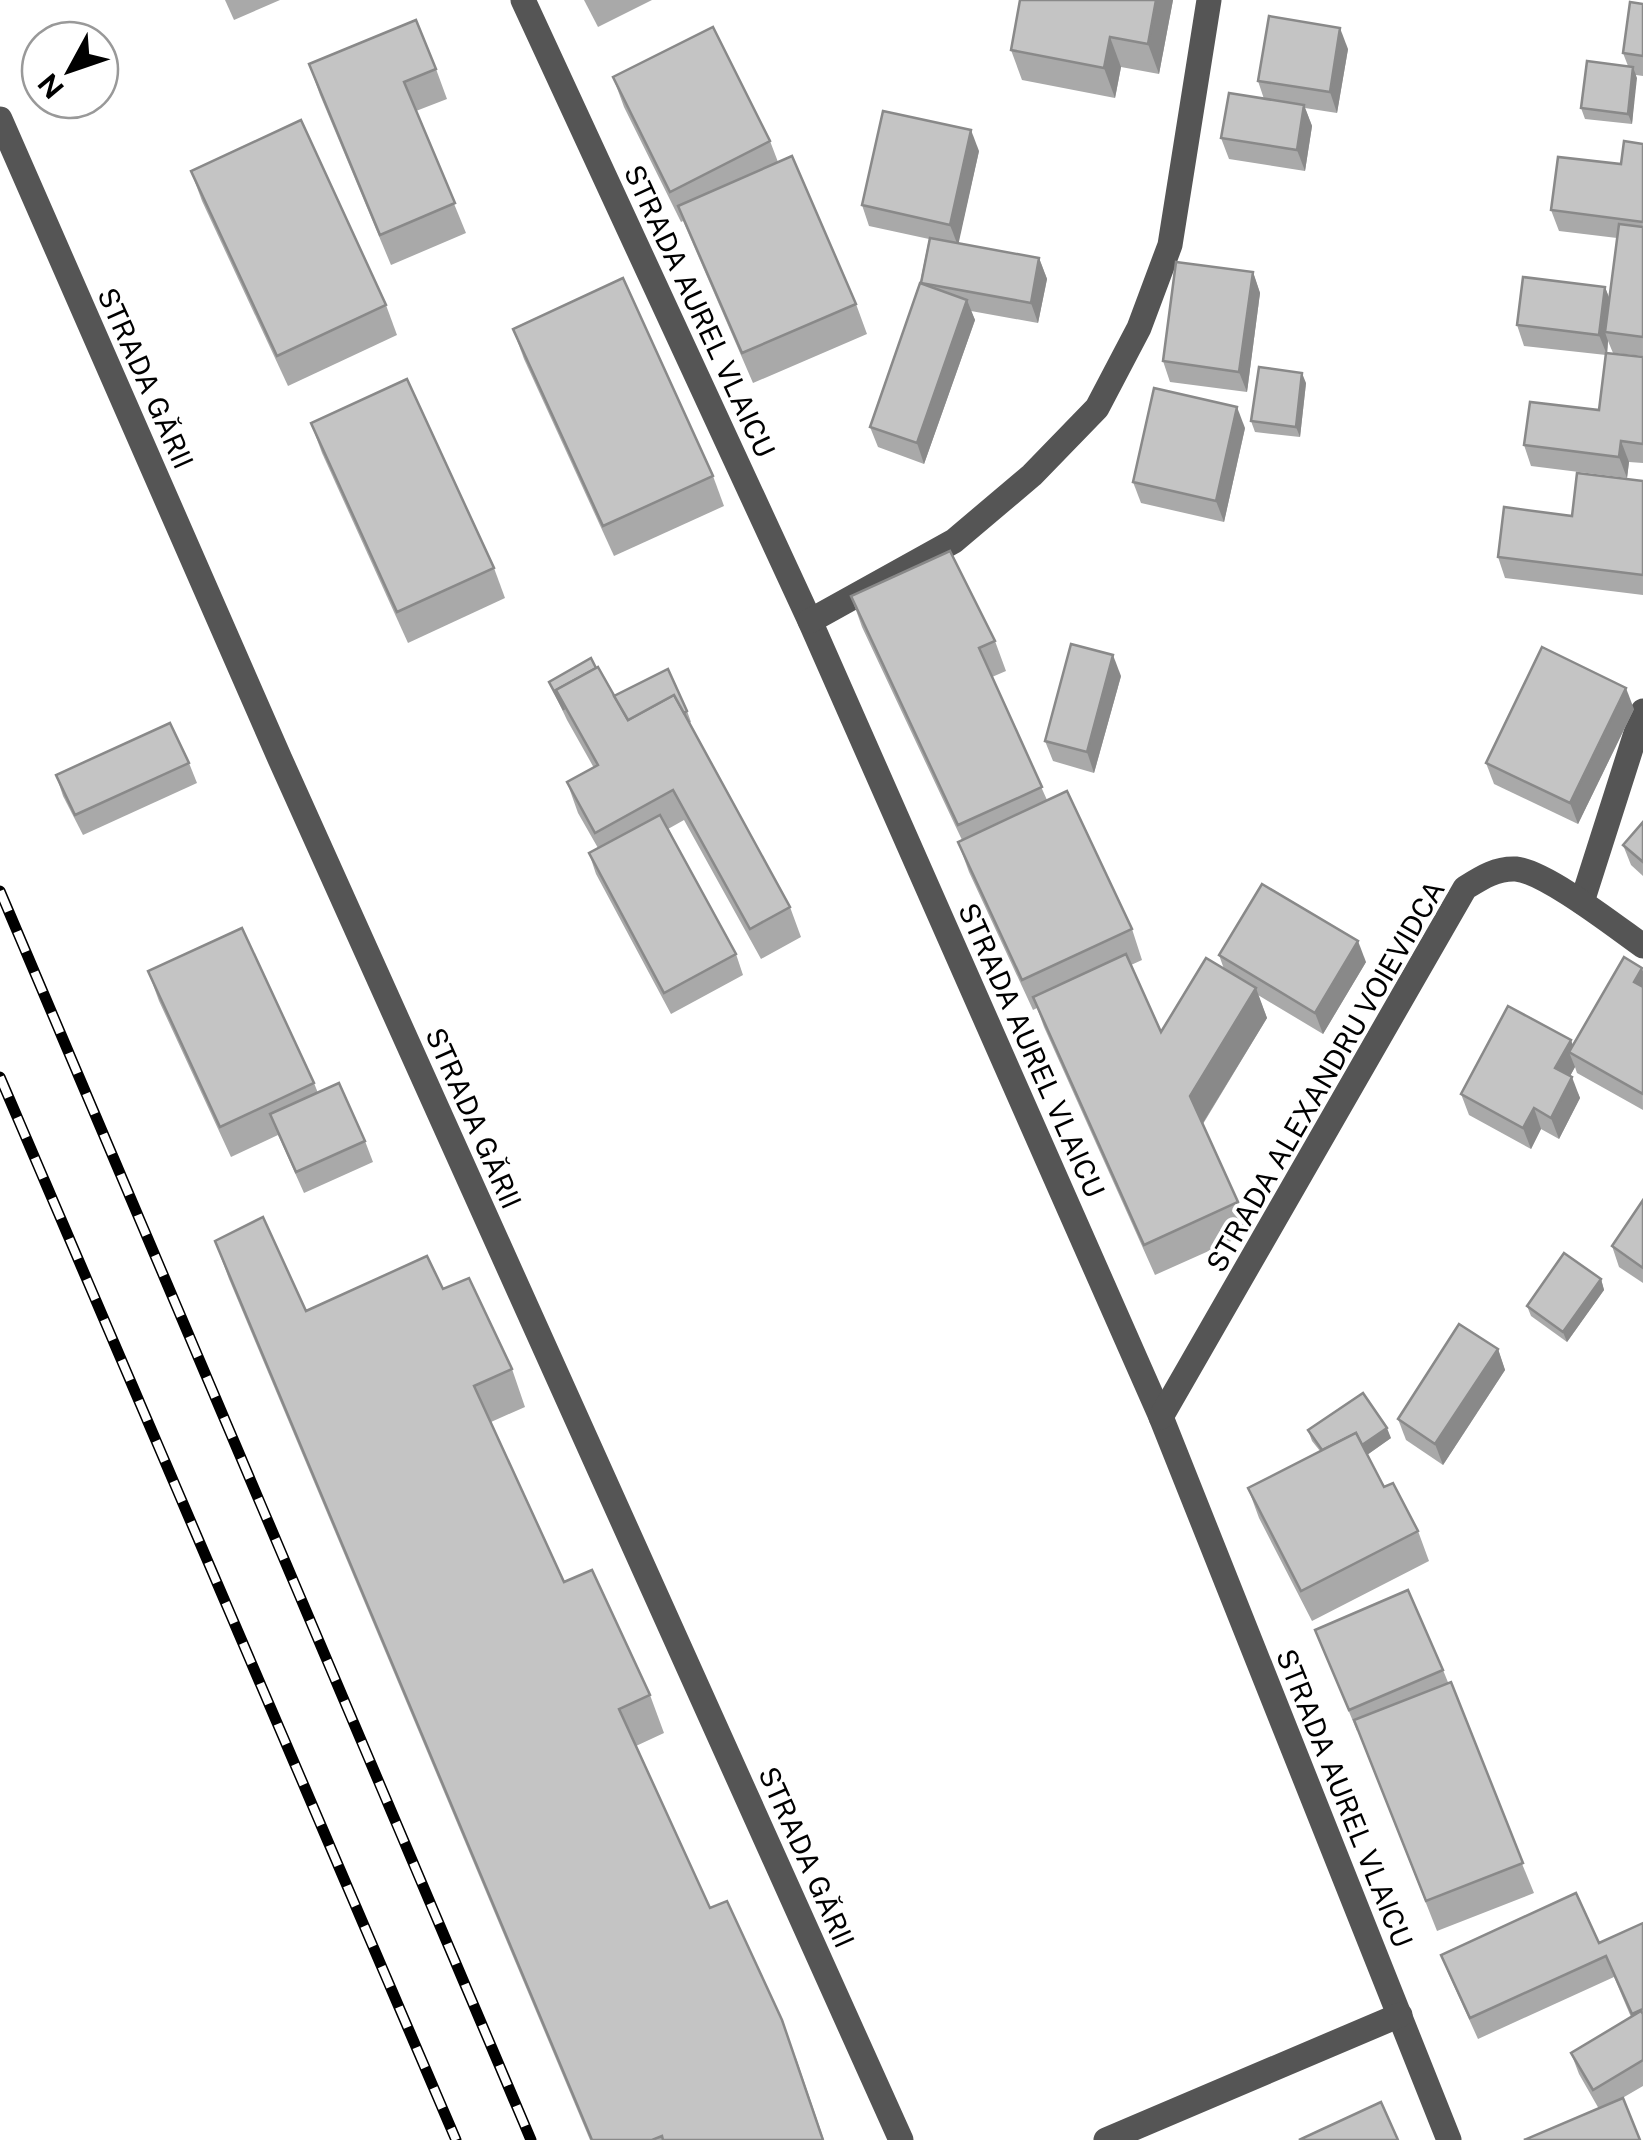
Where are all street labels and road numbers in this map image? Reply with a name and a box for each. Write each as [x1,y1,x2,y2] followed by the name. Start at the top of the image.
[618,160,782,462] street label: STRADA AUREL VLAICU
[91,282,201,474] street label: STRADA GĂRII
[1199,874,1451,1278] street label: STRADA ALEXANDRU VOIEVIDCA
[952,898,1112,1202] street label: STRADA AUREL VLAICU
[419,1022,529,1214] street label: STRADA GĂRII
[1270,1644,1420,1952] street label: STRADA AUREL VLAICU
[752,1761,862,1953] street label: STRADA GĂRII

